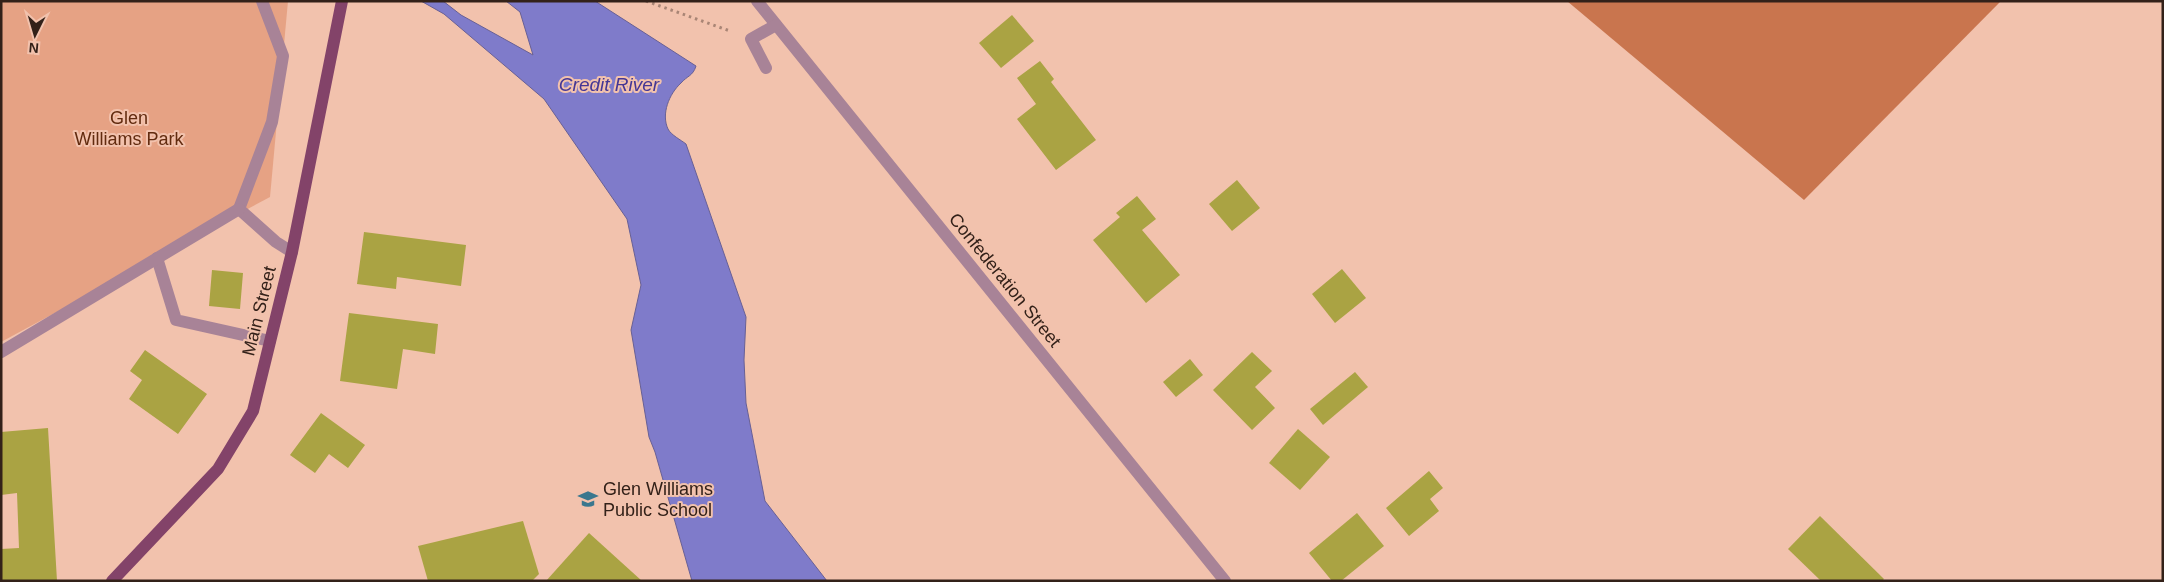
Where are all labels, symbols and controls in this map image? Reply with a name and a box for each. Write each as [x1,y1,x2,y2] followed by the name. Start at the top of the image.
[10,10,60,60] north arrow
[28,40,40,56] text: N
[559,74,660,95] water label: Credit River
[74,108,184,149] park label: Glen Williams Park
[945,209,1065,351] street label: Confederation Street
[238,264,280,358] street label: Main Street
[603,479,713,520] place label: Glen Williams Public School
[577,488,599,510] school or university icon: Glen Williams Public School

